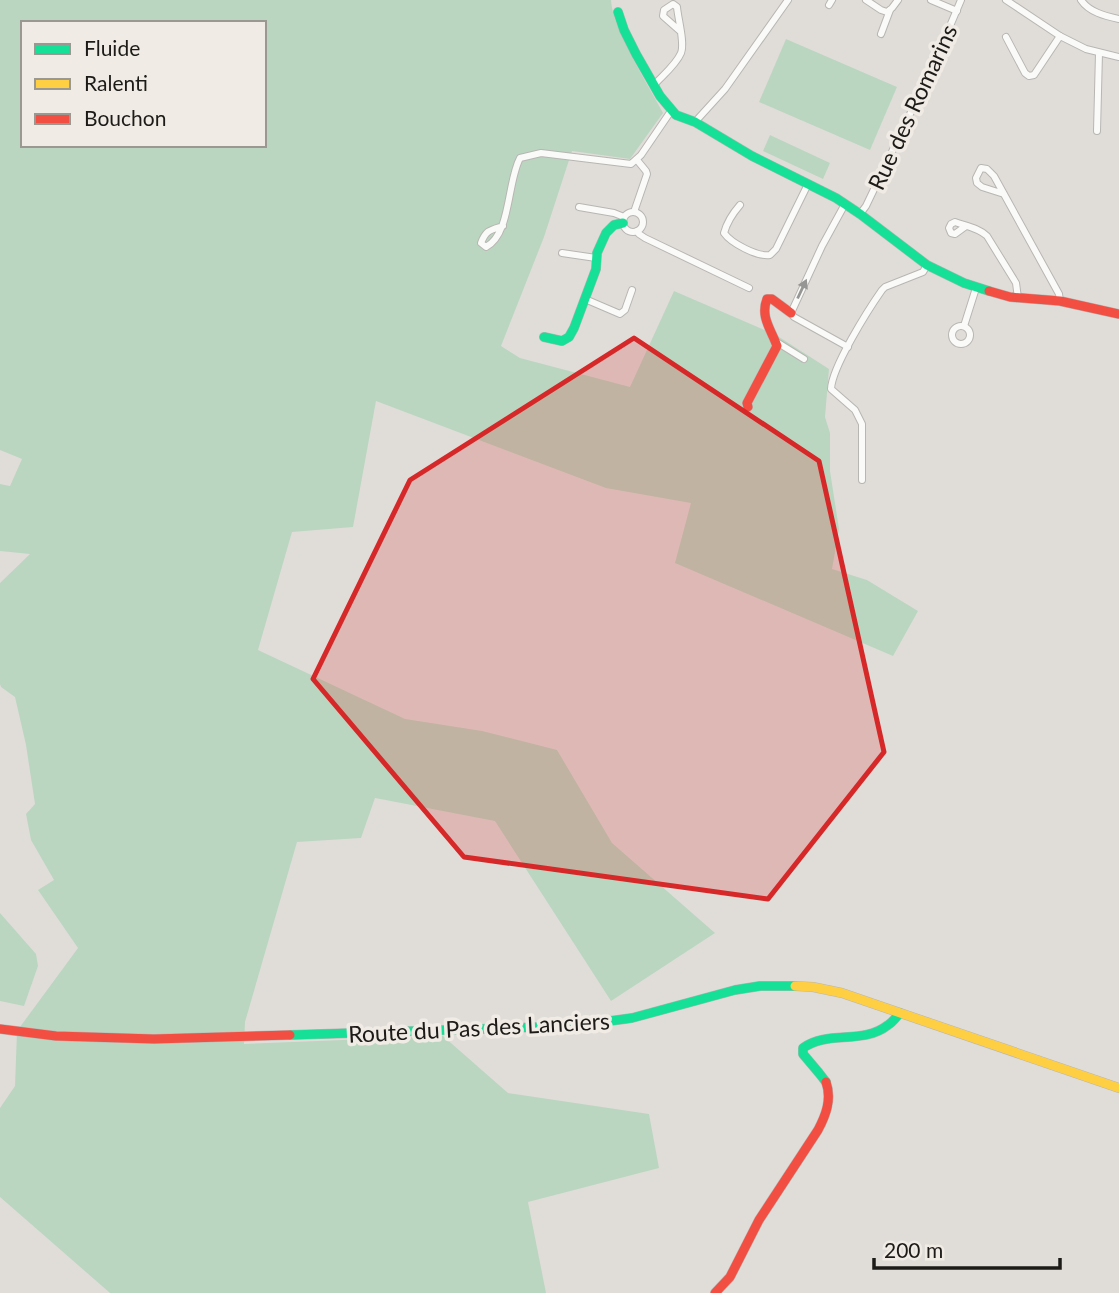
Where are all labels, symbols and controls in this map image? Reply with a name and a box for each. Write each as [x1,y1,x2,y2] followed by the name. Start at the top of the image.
[861,20,963,194] street label: Rue des Romarins
[21,21,266,147] legend
[84,35,140,60] text: Fluide
[84,70,148,95] text: Ralenti
[84,105,166,130] text: Bouchon
[796,279,808,299] one-way arrow
[347,1006,611,1048] street label: Route du Pas des Lanciers
[874,1226,1060,1270] scale bar
[884,1237,943,1262] text: 200 m

